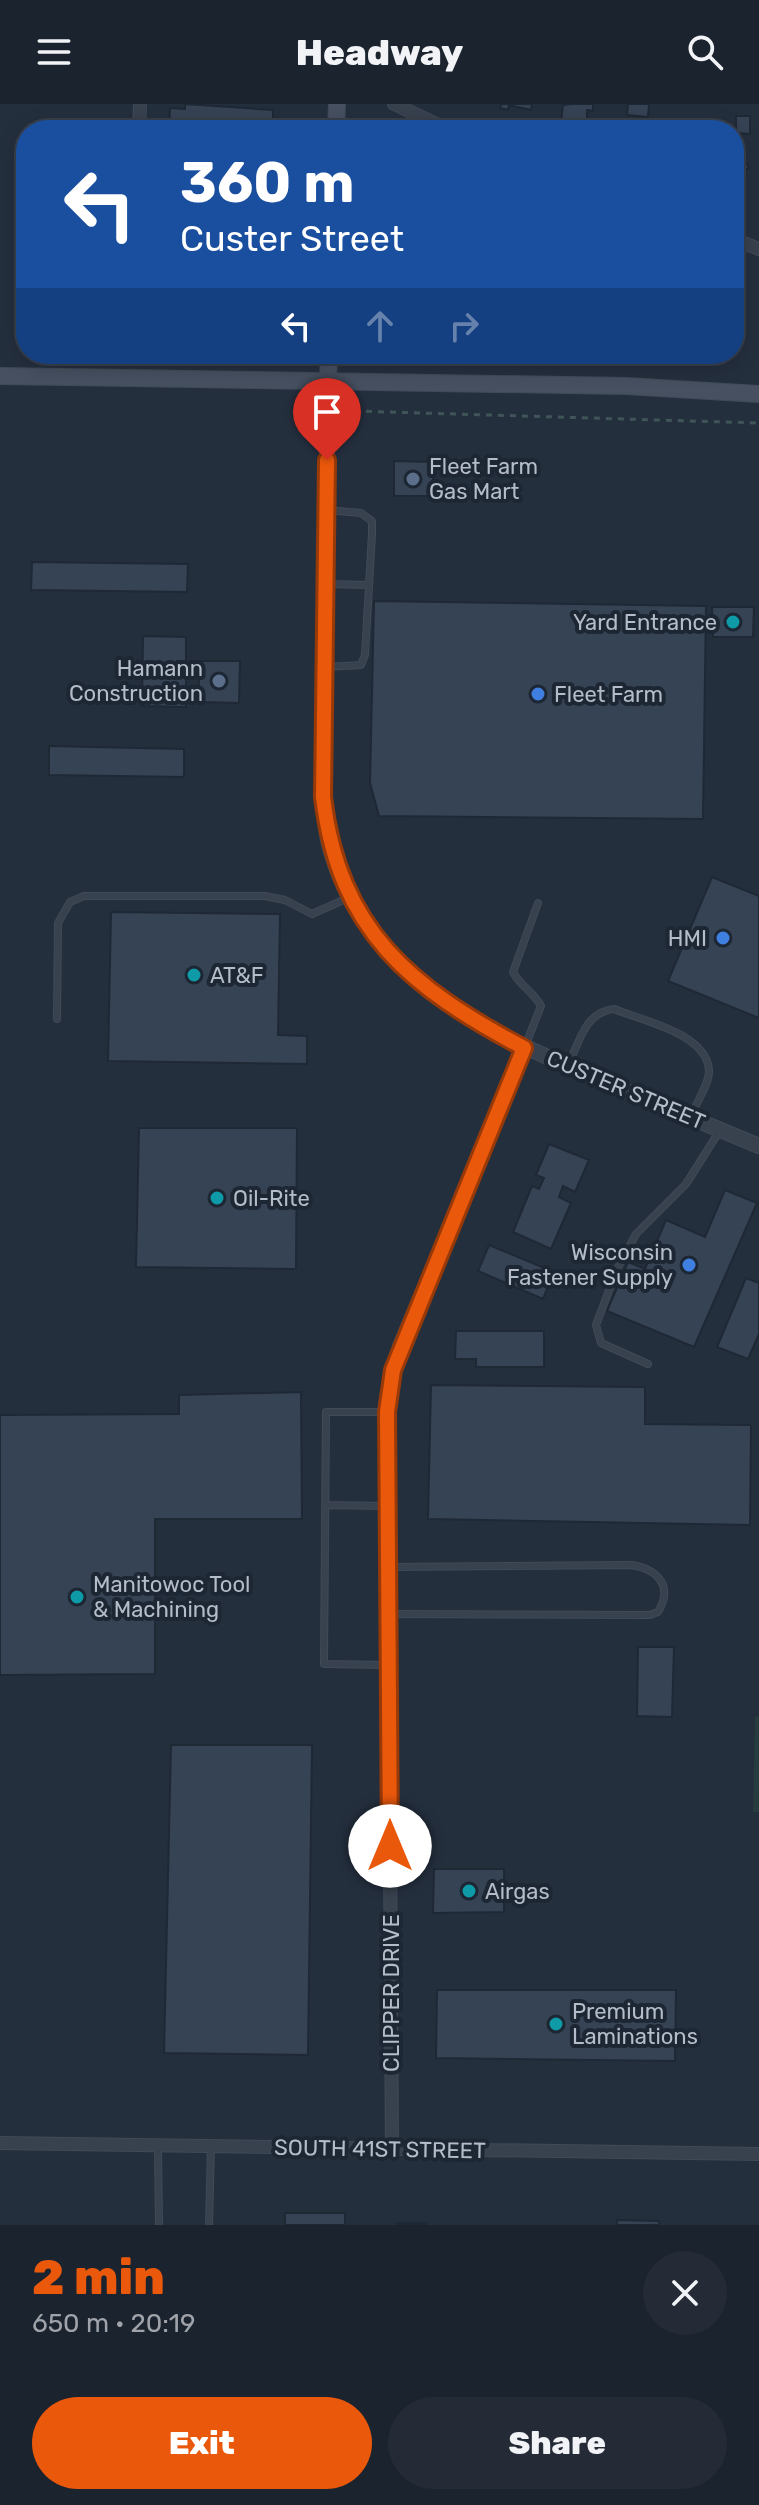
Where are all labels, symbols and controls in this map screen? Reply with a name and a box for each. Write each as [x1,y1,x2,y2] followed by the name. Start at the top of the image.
[32,30,76,74] icon: menu
[683,30,727,74] icon: search
[296,31,463,74] text: Headway
[180,150,355,216] text: 360 m
[48,152,152,256] icon: left
[180,217,404,260] text: Custer Street
[274,304,318,348] icon: left
[358,304,402,348] icon: ahead
[442,304,486,348] icon: right
[293,378,361,460] pin
[305,390,349,434] icon: arrive
[429,453,538,505] place label: Fleet Farm Gas Mart
[404,470,422,488] marker: Fleet Farm Gas Mart
[573,609,717,636] place label: Yard Entrance
[724,613,742,631] marker: Yard Entrance
[69,655,203,707] place label: Hamann Construction
[210,672,228,690] marker: Hamann Construction
[554,681,663,708] place label: Fleet Farm
[529,685,547,703] marker: Fleet Farm
[668,925,707,952] place label: HMI
[714,929,732,947] marker: HMI
[210,962,264,989] place label: AT&F
[185,966,203,984] marker: AT&F
[543,1044,710,1136] street label: CUSTER STREET
[233,1185,310,1212] place label: Oil-Rite
[208,1189,226,1207] marker: Oil-Rite
[507,1239,673,1291] place label: Wisconsin Fastener Supply
[680,1256,698,1274] marker: Wisconsin Fastener Supply
[93,1571,250,1623] place label: Manitowoc Tool & Machining
[68,1588,86,1606] marker: Manitowoc Tool & Machining
[348,1804,432,1888] position arrow
[485,1878,550,1905] place label: Airgas
[460,1882,478,1900] marker: Airgas
[378,1914,405,2072] street label: CLIPPER DRIVE
[572,1998,698,2050] place label: Premium Laminations
[547,2015,565,2033] marker: Premium Laminations
[274,2134,486,2164] street label: SOUTH 41ST STREET
[32,2249,165,2306] text: 2 min
[643,2251,727,2335] button: close
[32,2308,195,2339] text: 650 m · 20:19
[32,2397,372,2489] button: Exit
[388,2397,727,2489] button: Share

